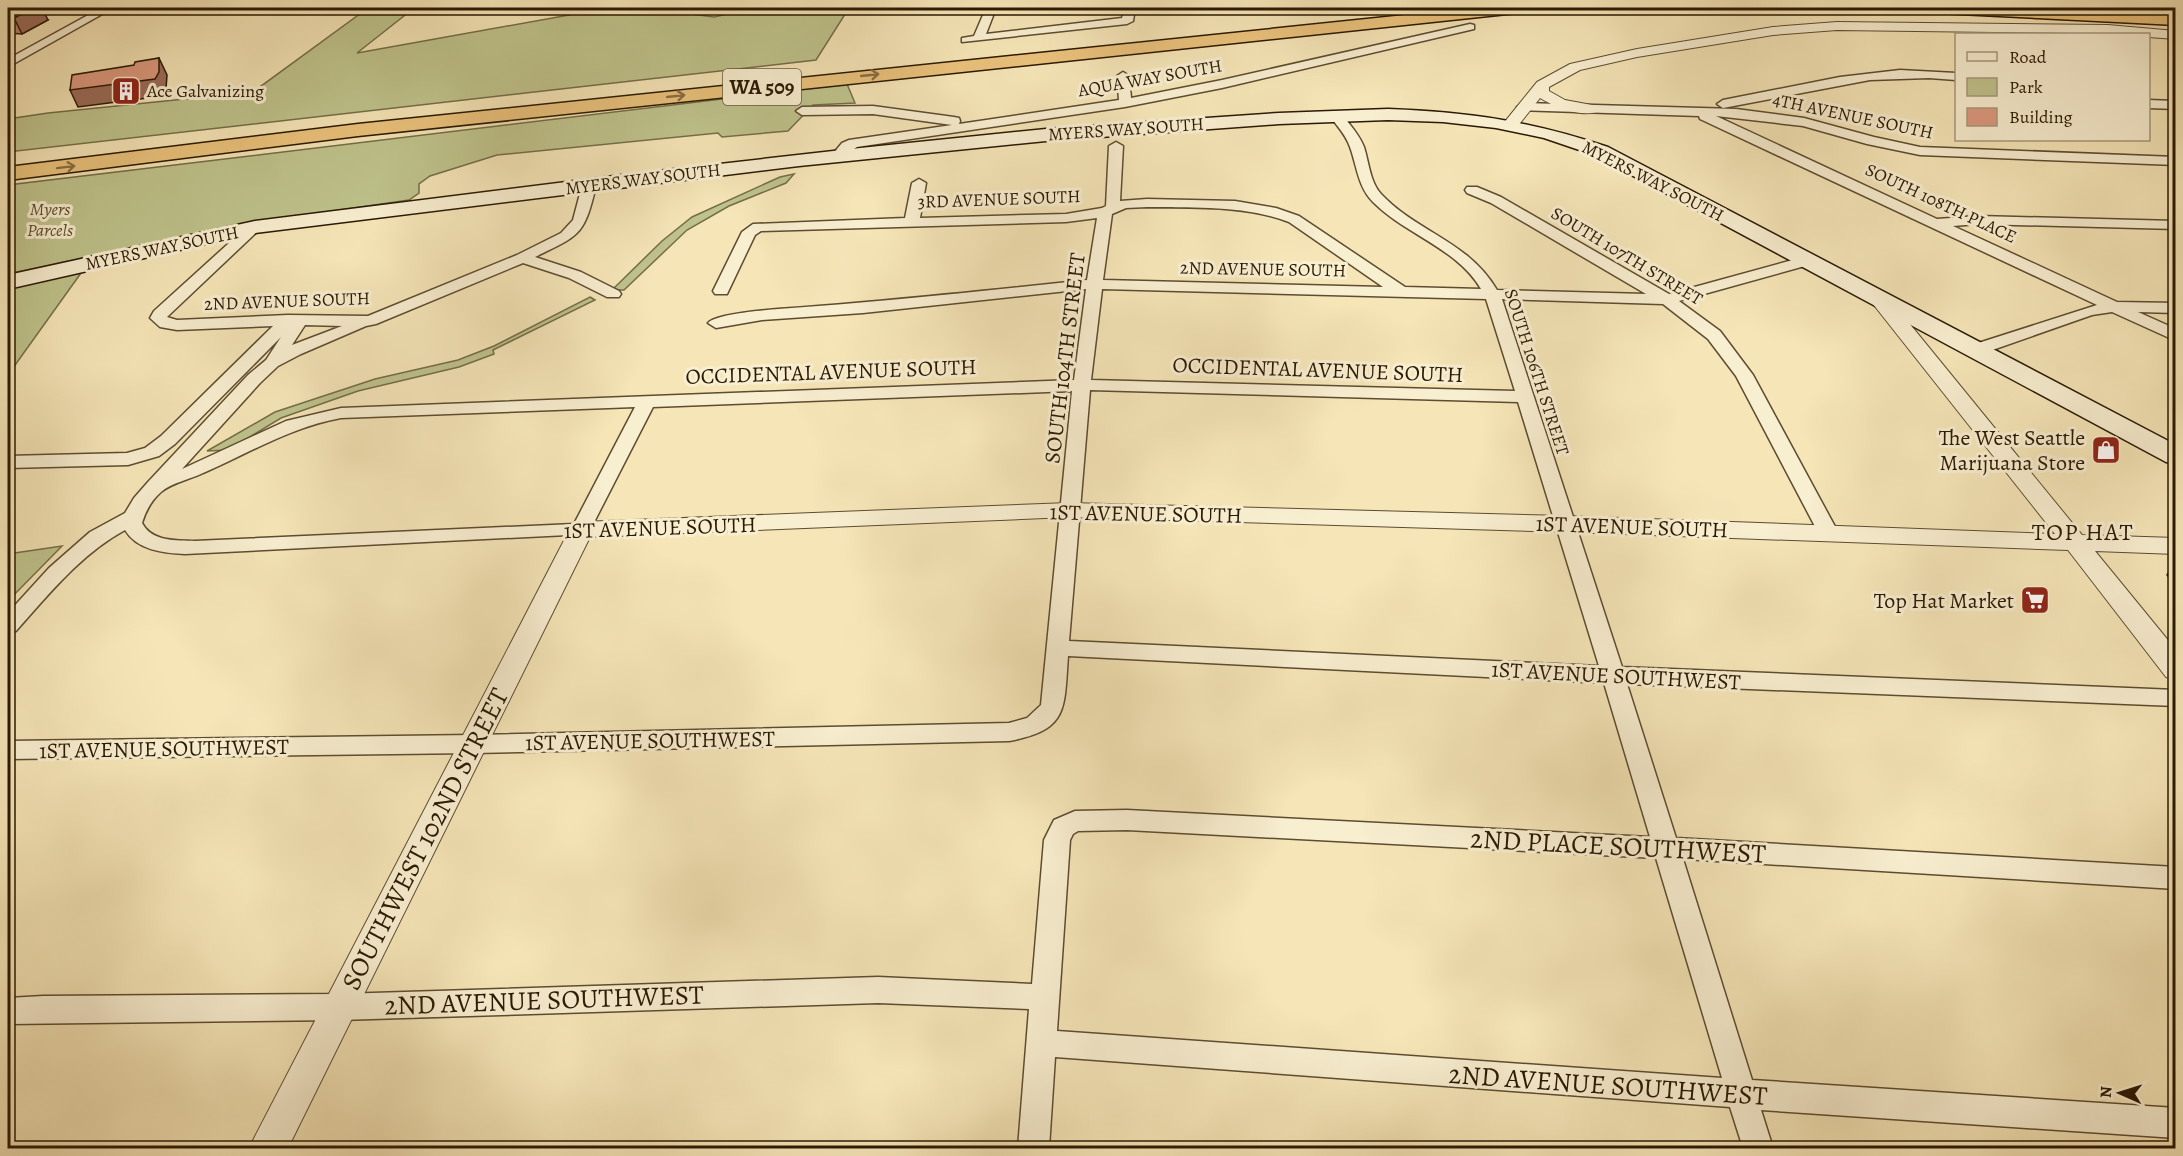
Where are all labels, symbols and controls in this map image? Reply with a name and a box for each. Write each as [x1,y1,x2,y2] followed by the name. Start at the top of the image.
[1955,33,2150,141] legend
[2009,45,2047,69] text: Road
[1075,54,1224,103] street label: AQUA WAY SOUTH
[723,69,801,105] road number: WA 509
[860,70,880,81] one-way arrow
[110,75,142,107] building icon: Ace Galvanizing
[2009,75,2043,99] text: Park
[146,79,264,103] place label: Ace Galvanizing
[1771,87,1935,145] street label: 4TH AVENUE SOUTH
[666,90,686,101] one-way arrow
[2009,105,2073,129] text: Building
[1047,112,1205,146] street label: MYERS WAY SOUTH
[1578,135,1728,227] street label: MYERS WAY SOUTH
[1861,157,2021,249] street label: SOUTH 108TH PLACE
[564,158,722,200] street label: MYERS WAY SOUTH
[55,161,75,172] one-way arrow
[917,184,1081,214] street label: 3RD AVENUE SOUTH
[27,197,73,242] park label: Myers Parcels
[1547,201,1707,311] street label: SOUTH 107TH STREET
[83,220,241,276] street label: MYERS WAY SOUTH
[1037,251,1093,465] street label: SOUTH 104TH STREET
[1180,256,1346,282] street label: 2ND AVENUE SOUTH
[204,286,370,316] street label: 2ND AVENUE SOUTH
[1499,286,1575,458] street label: SOUTH 106TH STREET
[1172,350,1464,390] street label: OCCIDENTAL AVENUE SOUTH
[685,352,977,392] street label: OCCIDENTAL AVENUE SOUTH
[1939,423,2085,478] place label: The West Seattle Marijuana Store
[2090,434,2122,466] shop icon: The West Seattle Marijuana Store
[1049,497,1242,531] street label: 1ST AVENUE SOUTH
[1535,509,1729,545] street label: 1ST AVENUE SOUTH
[563,510,757,546] street label: 1ST AVENUE SOUTH
[2032,516,2134,548] district label: TOP HAT
[2019,584,2051,616] supermarket icon: Top Hat Market
[1874,586,2014,616] place label: Top Hat Market
[1490,654,1741,698] street label: 1ST AVENUE SOUTHWEST
[333,682,517,996] street label: SOUTHWEST 102ND STREET
[525,724,775,758] street label: 1ST AVENUE SOUTHWEST
[39,732,289,766] street label: 1ST AVENUE SOUTHWEST
[1469,820,1767,872] street label: 2ND PLACE SOUTHWEST
[384,976,704,1024] street label: 2ND AVENUE SOUTHWEST
[1447,1056,1769,1114] street label: 2ND AVENUE SOUTHWEST
[2090,1063,2150,1123] north arrow
[2095,1086,2117,1099] text: N

